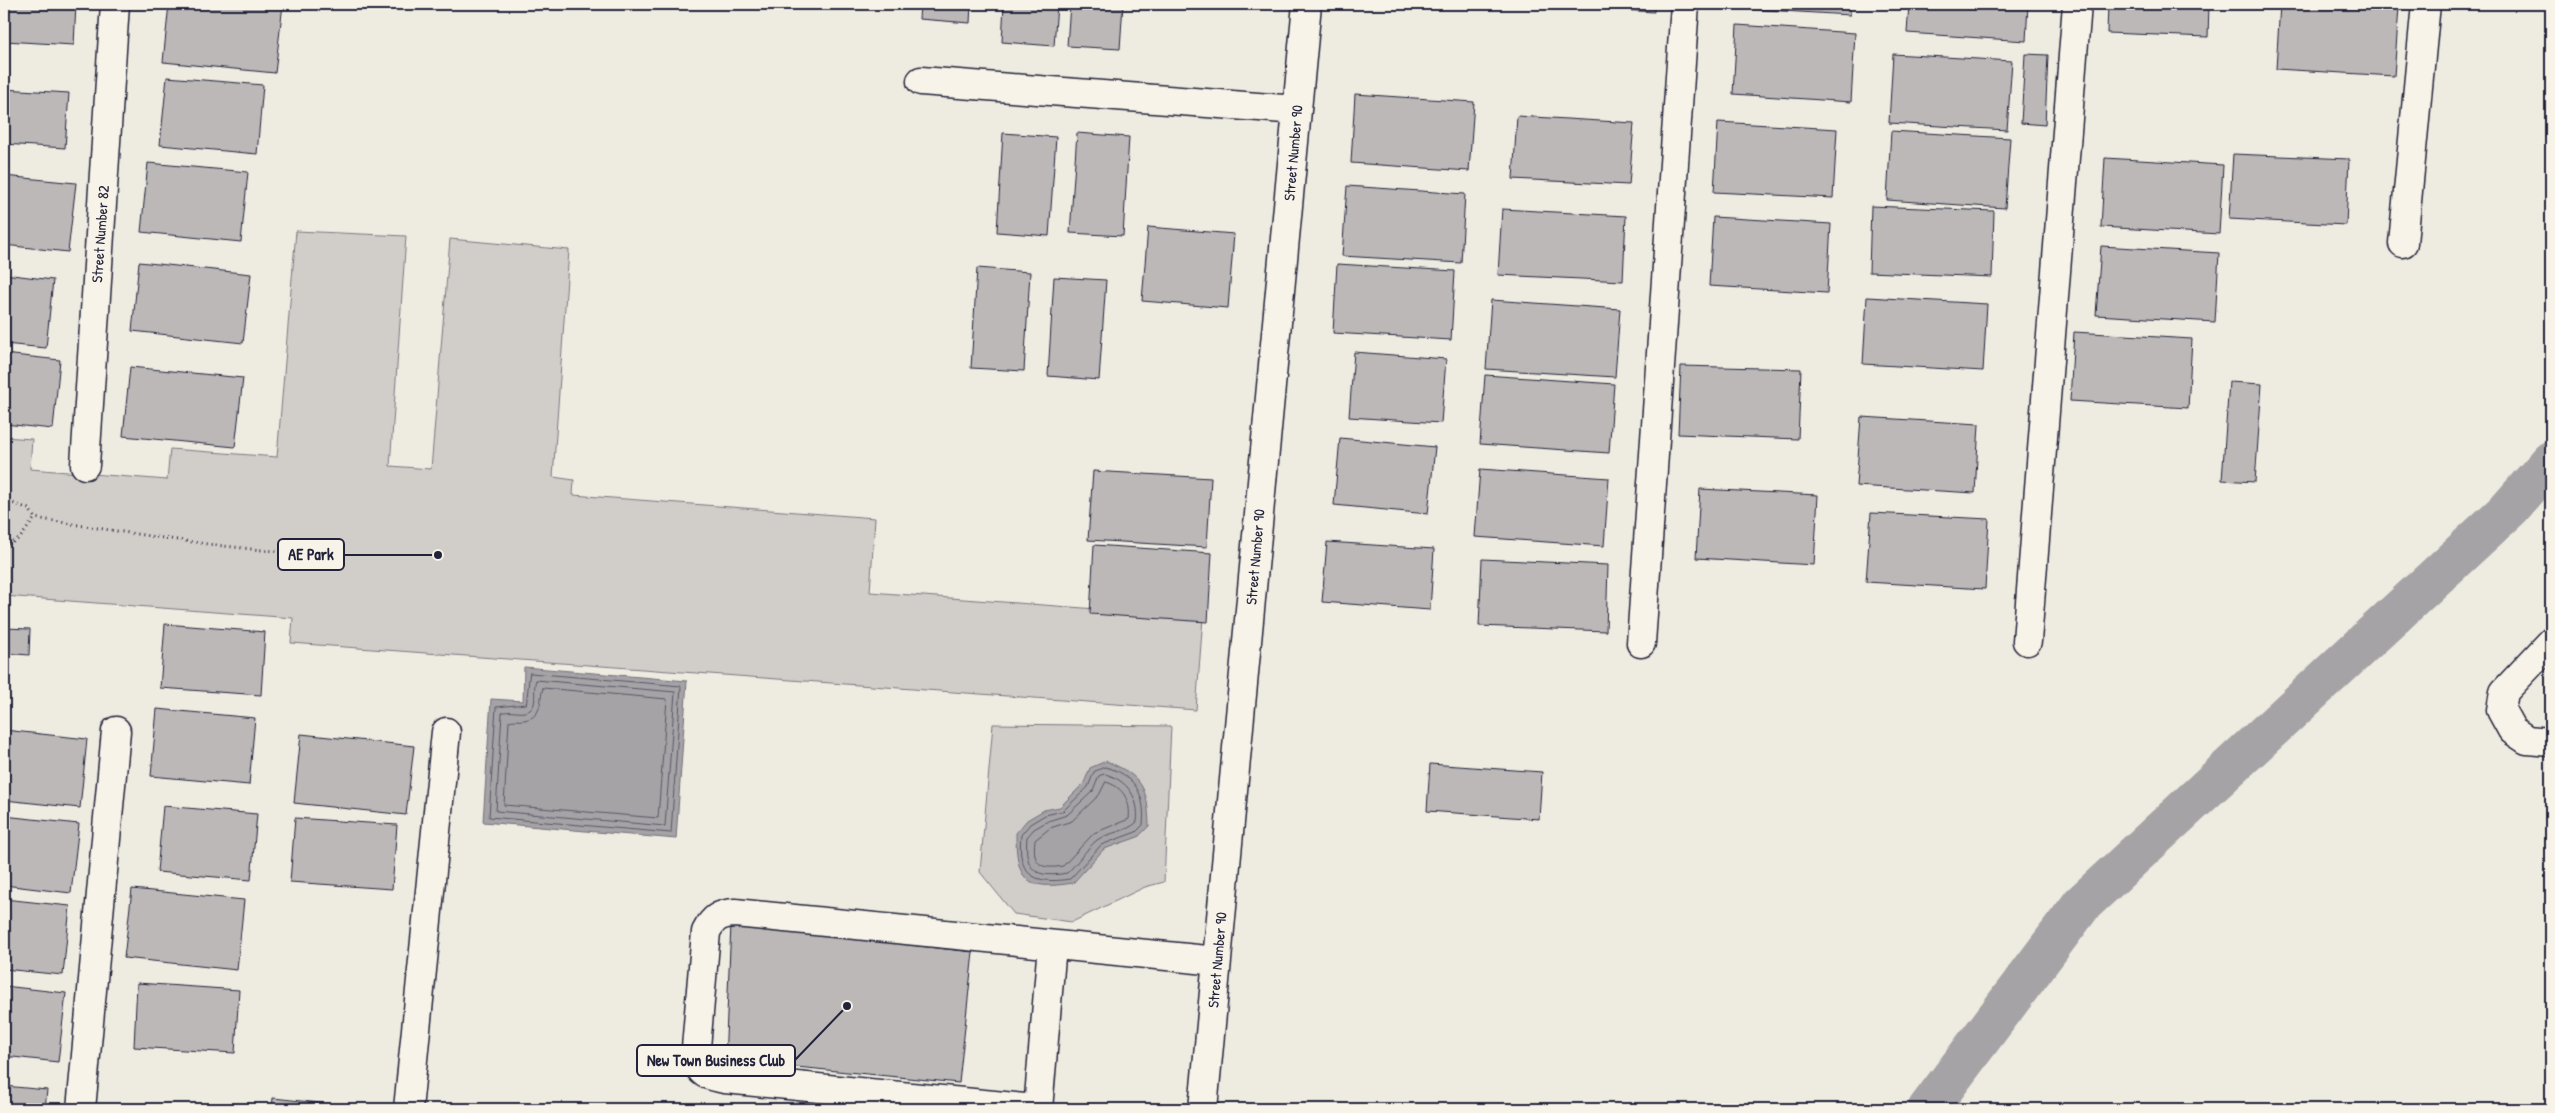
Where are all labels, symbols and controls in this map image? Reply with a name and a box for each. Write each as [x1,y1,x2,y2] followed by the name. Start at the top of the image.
[1278,104,1308,202] street label: Street Number 90
[86,185,114,283] street label: Street Number 82
[1240,508,1270,606] street label: Street Number 90
[278,539,344,570] callout: AE Park
[288,543,334,565] text: AE Park
[1202,911,1232,1009] street label: Street Number 90
[637,1045,795,1076] callout: New Town Business Club
[647,1049,785,1071] text: New Town Business Club

